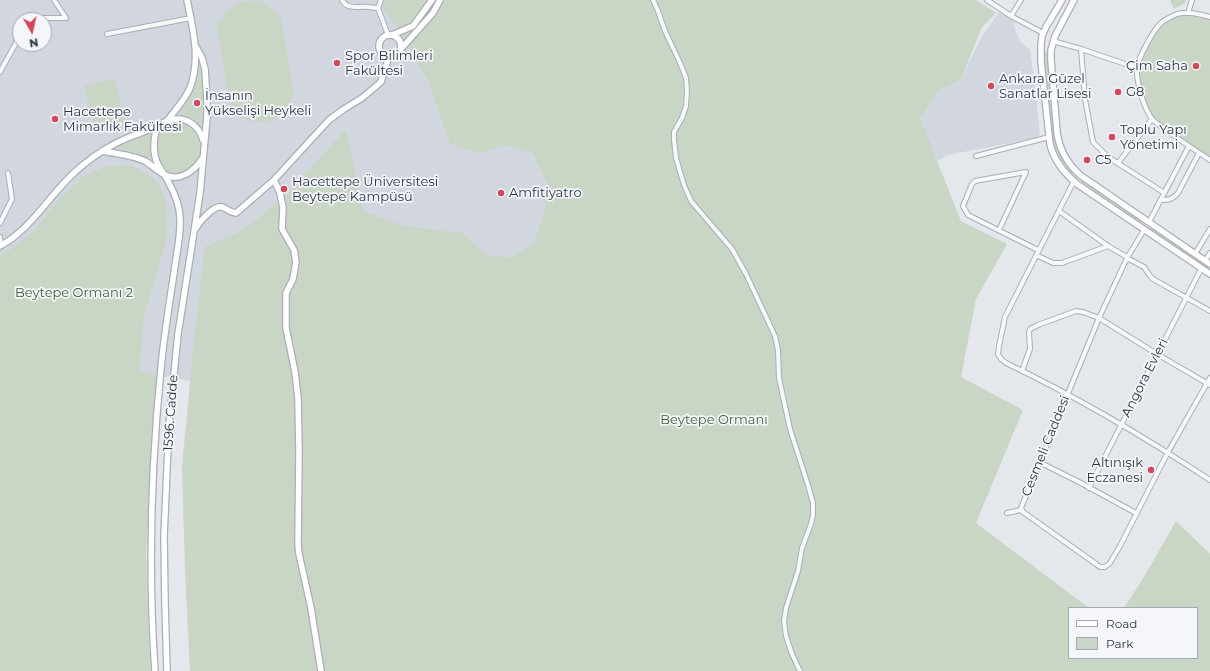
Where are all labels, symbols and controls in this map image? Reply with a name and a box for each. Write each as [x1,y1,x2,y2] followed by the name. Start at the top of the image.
[12,12,52,52] north arrow
[28,35,39,50] text: N
[345,48,433,79] place label: Spor Bilimleri Fakültesi
[332,58,342,68] marker: Spor Bilimleri Fakültesi
[1126,58,1188,74] place label: Çim Saha
[1191,61,1201,71] marker: Çim Saha
[999,71,1091,102] place label: Ankara Güzel Sanatlar Lisesi
[986,81,996,91] marker: Ankara Güzel Sanatlar Lisesi
[1126,84,1144,100] place label: G8
[1113,87,1123,97] marker: G8
[205,88,311,119] place label: İnsanın Yükselişi Heykeli
[192,98,202,108] marker: İnsanın Yükselişi Heykeli
[63,104,182,135] place label: Hacettepe Mimarlık Fakültesi
[50,114,60,124] marker: Hacettepe Mimarlık Fakültesi
[1120,122,1187,153] place label: Toplu Yapı Yönetimi
[1107,132,1117,142] marker: Toplu Yapı Yönetimi
[1095,152,1111,168] place label: C5
[1082,155,1092,165] marker: C5
[292,174,438,205] place label: Hacettepe Üniversitesi Beytepe Kampüsü
[279,184,289,194] marker: Hacettepe Üniversitesi Beytepe Kampüsü
[509,185,582,201] place label: Amfitiyatro
[496,188,506,198] marker: Amfitiyatro
[15,285,133,301] park label: Beytepe Ormanı 2
[1118,336,1172,420] street label: Angora Evleri
[161,374,181,452] street label: 1596. Cadde
[1019,393,1073,499] street label: Cesmeli Caddesi
[660,412,768,428] park label: Beytepe Ormanı
[1086,455,1143,486] place label: Altınışık Eczanesi
[1146,465,1156,475] marker: Altınışık Eczanesi
[1068,607,1198,659] legend
[1106,616,1137,631] text: Road
[1106,636,1133,651] text: Park

